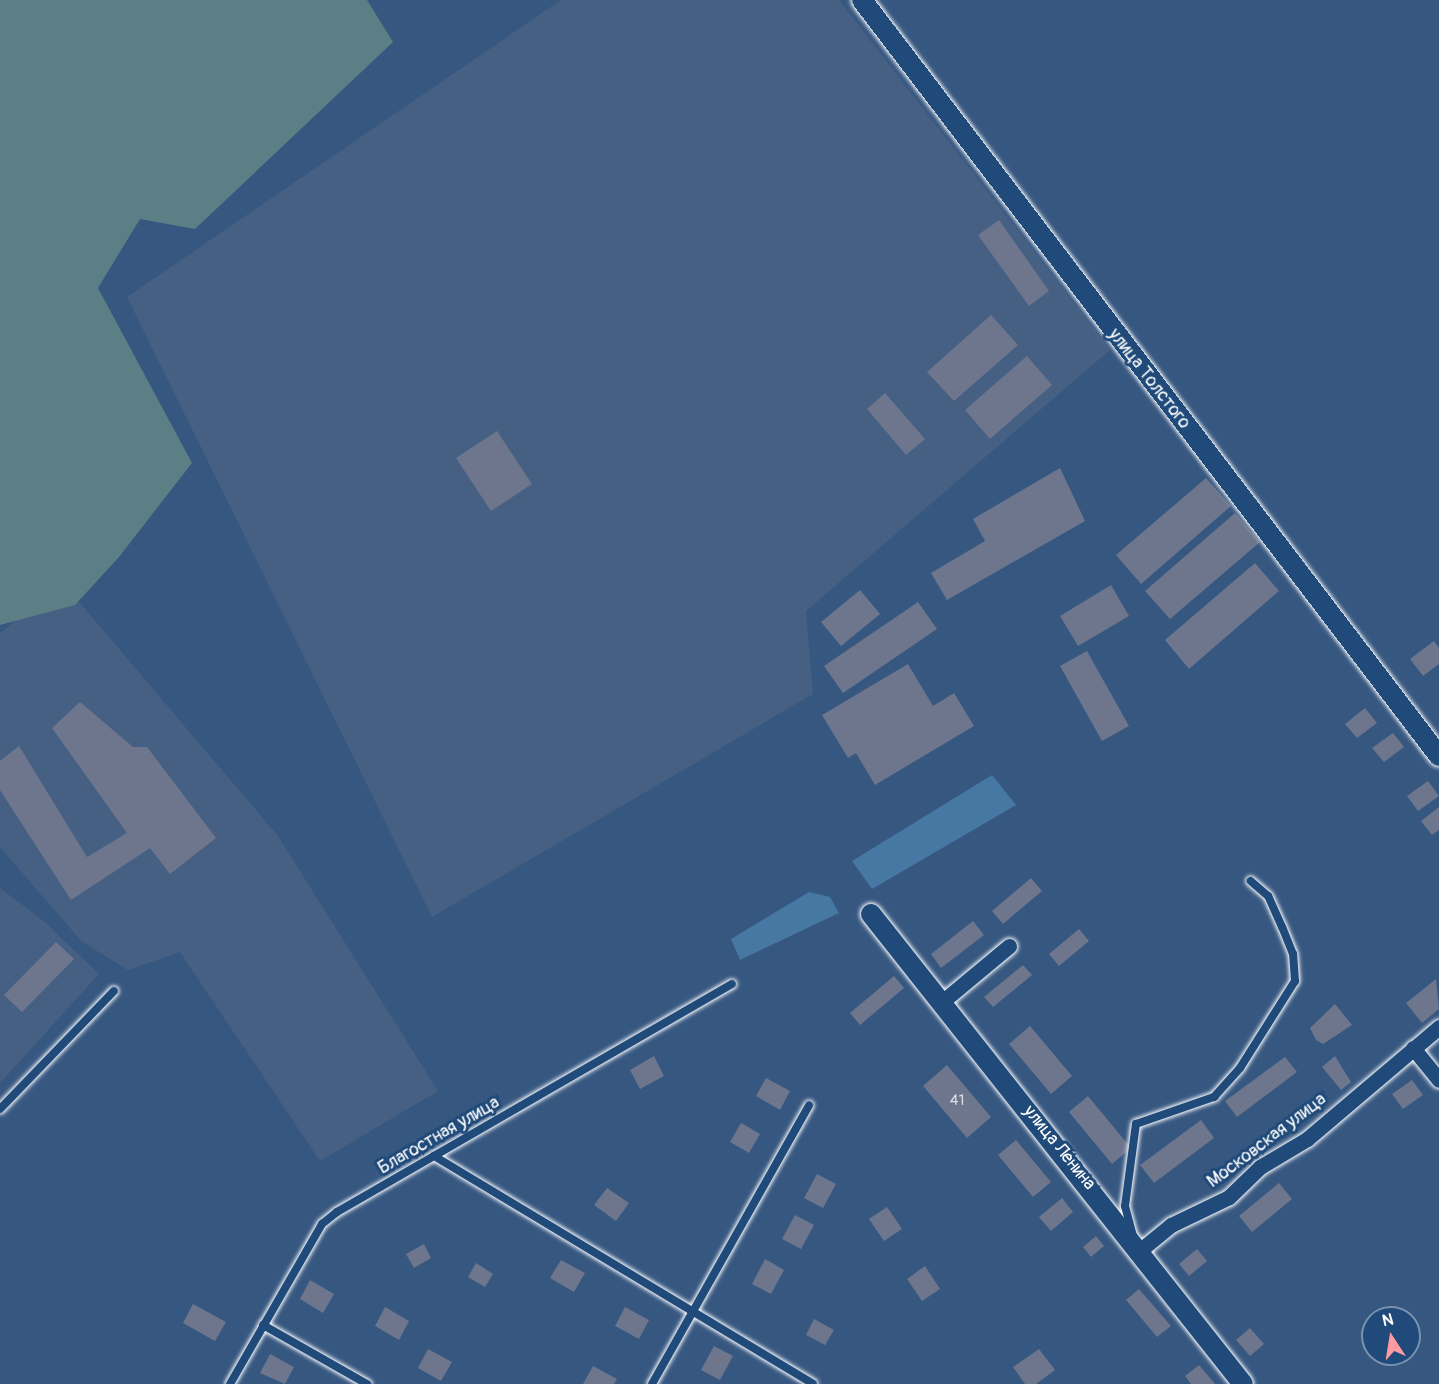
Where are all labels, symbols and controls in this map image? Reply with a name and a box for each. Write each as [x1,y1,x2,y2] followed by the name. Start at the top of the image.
[1103,325,1195,433] street label: улица Толстого
[1203,1089,1331,1193] street label: Московская улица
[374,1092,504,1180] street label: Благостная улица
[950,1092,964,1110] house number: 41
[1018,1101,1100,1195] street label: улица Ленина
[1361,1306,1421,1366] north arrow
[1380,1309,1395,1331] text: N

